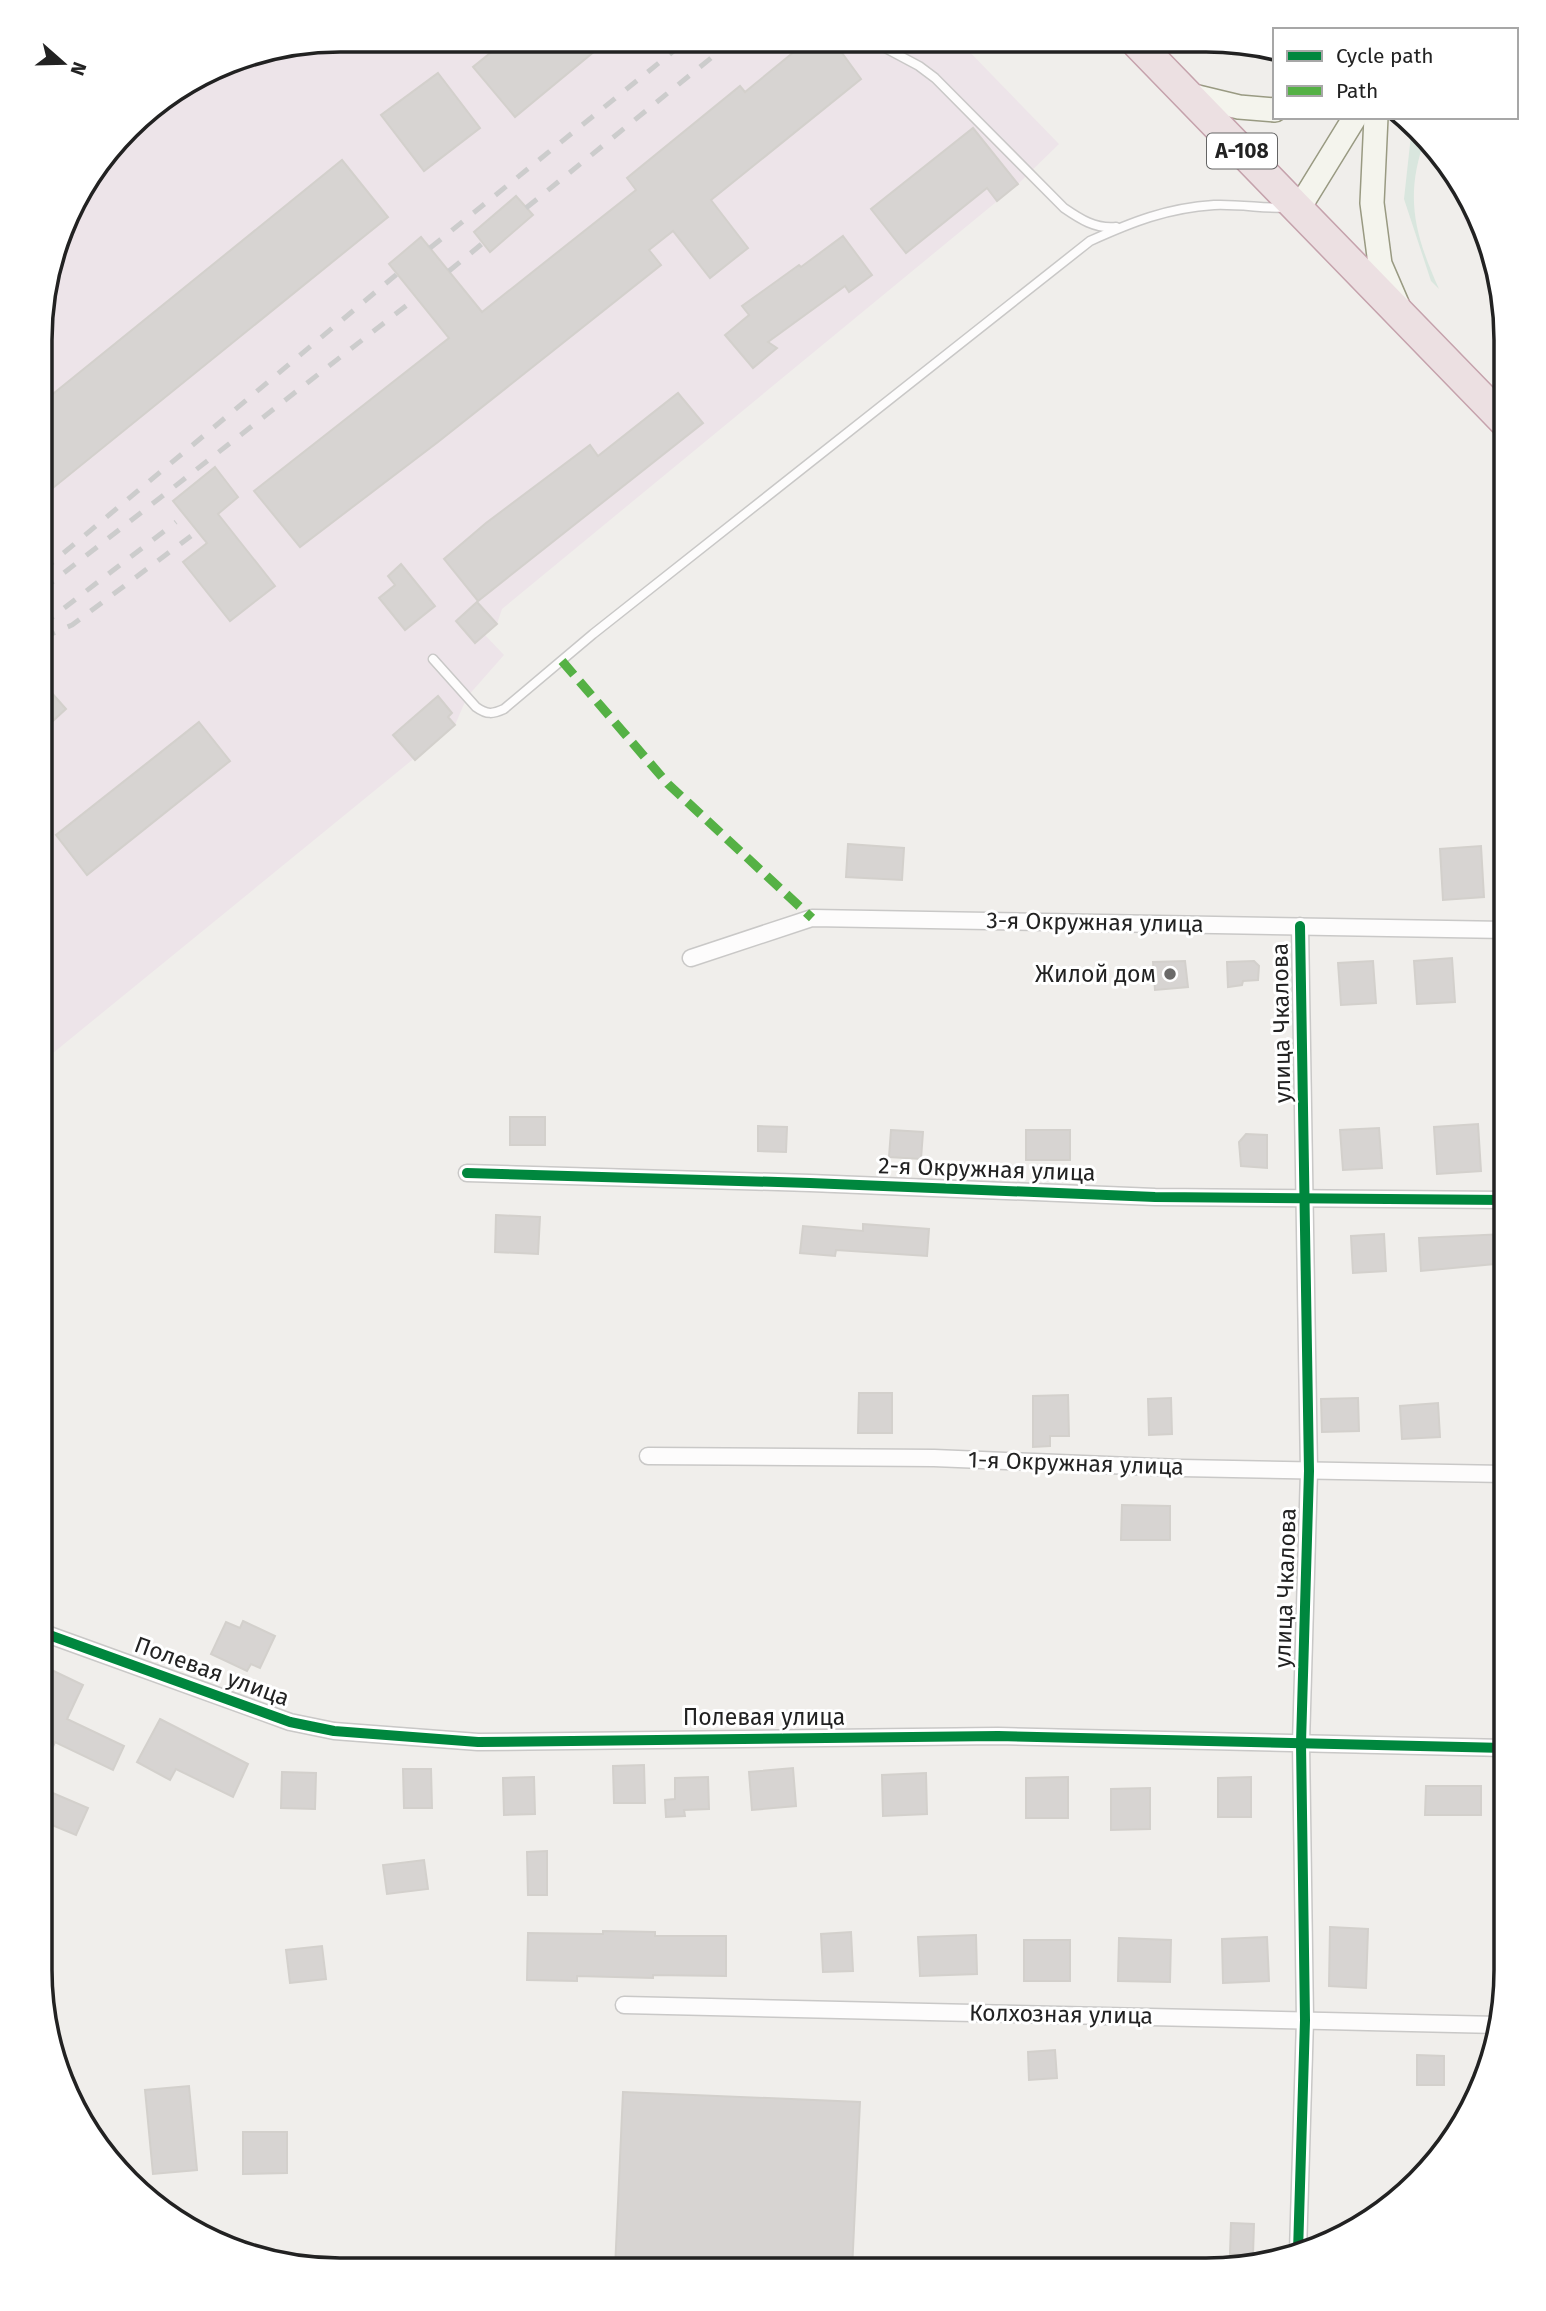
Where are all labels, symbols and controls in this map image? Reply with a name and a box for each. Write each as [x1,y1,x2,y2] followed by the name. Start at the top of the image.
[28,28,98,98] north arrow
[1273,28,1518,119] legend
[1336,43,1434,69] text: Cycle path
[66,59,91,79] text: N
[1336,78,1378,104] text: Path
[1207,134,1277,168] road number: А-108
[986,906,1204,938] street label: 3-я Окружная улица
[1266,943,1296,1103] street label: улица Чкалова
[1035,960,1156,988] place label: Жилой дом
[1162,966,1178,982] marker: Жилой дом
[878,1151,1096,1187] street label: 2-я Окружная улица
[968,1445,1184,1481] street label: 1-я Окружная улица
[1268,1507,1302,1669] street label: улица Чкалова
[131,1630,293,1712] street label: Полевая улица
[683,1703,845,1731] street label: Полевая улица
[969,1998,1153,2030] street label: Колхозная улица

